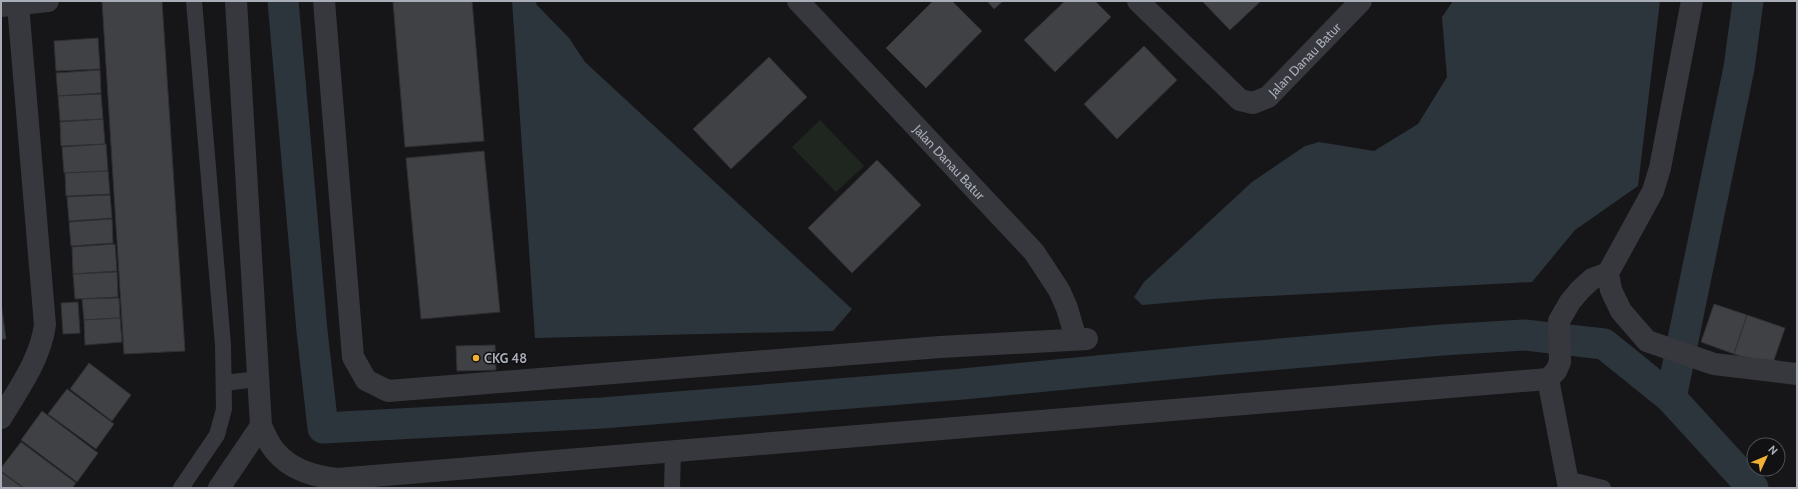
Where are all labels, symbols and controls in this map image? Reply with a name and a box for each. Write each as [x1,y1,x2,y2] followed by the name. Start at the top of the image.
[1264,18,1345,101] street label: Jalan Danau Batur
[910,120,989,203] street label: Jalan Danau Batur
[484,350,527,366] place label: CKG 48
[471,353,481,363] marker: CKG 48
[1746,437,1786,477] north arrow
[1765,442,1781,458] text: N

